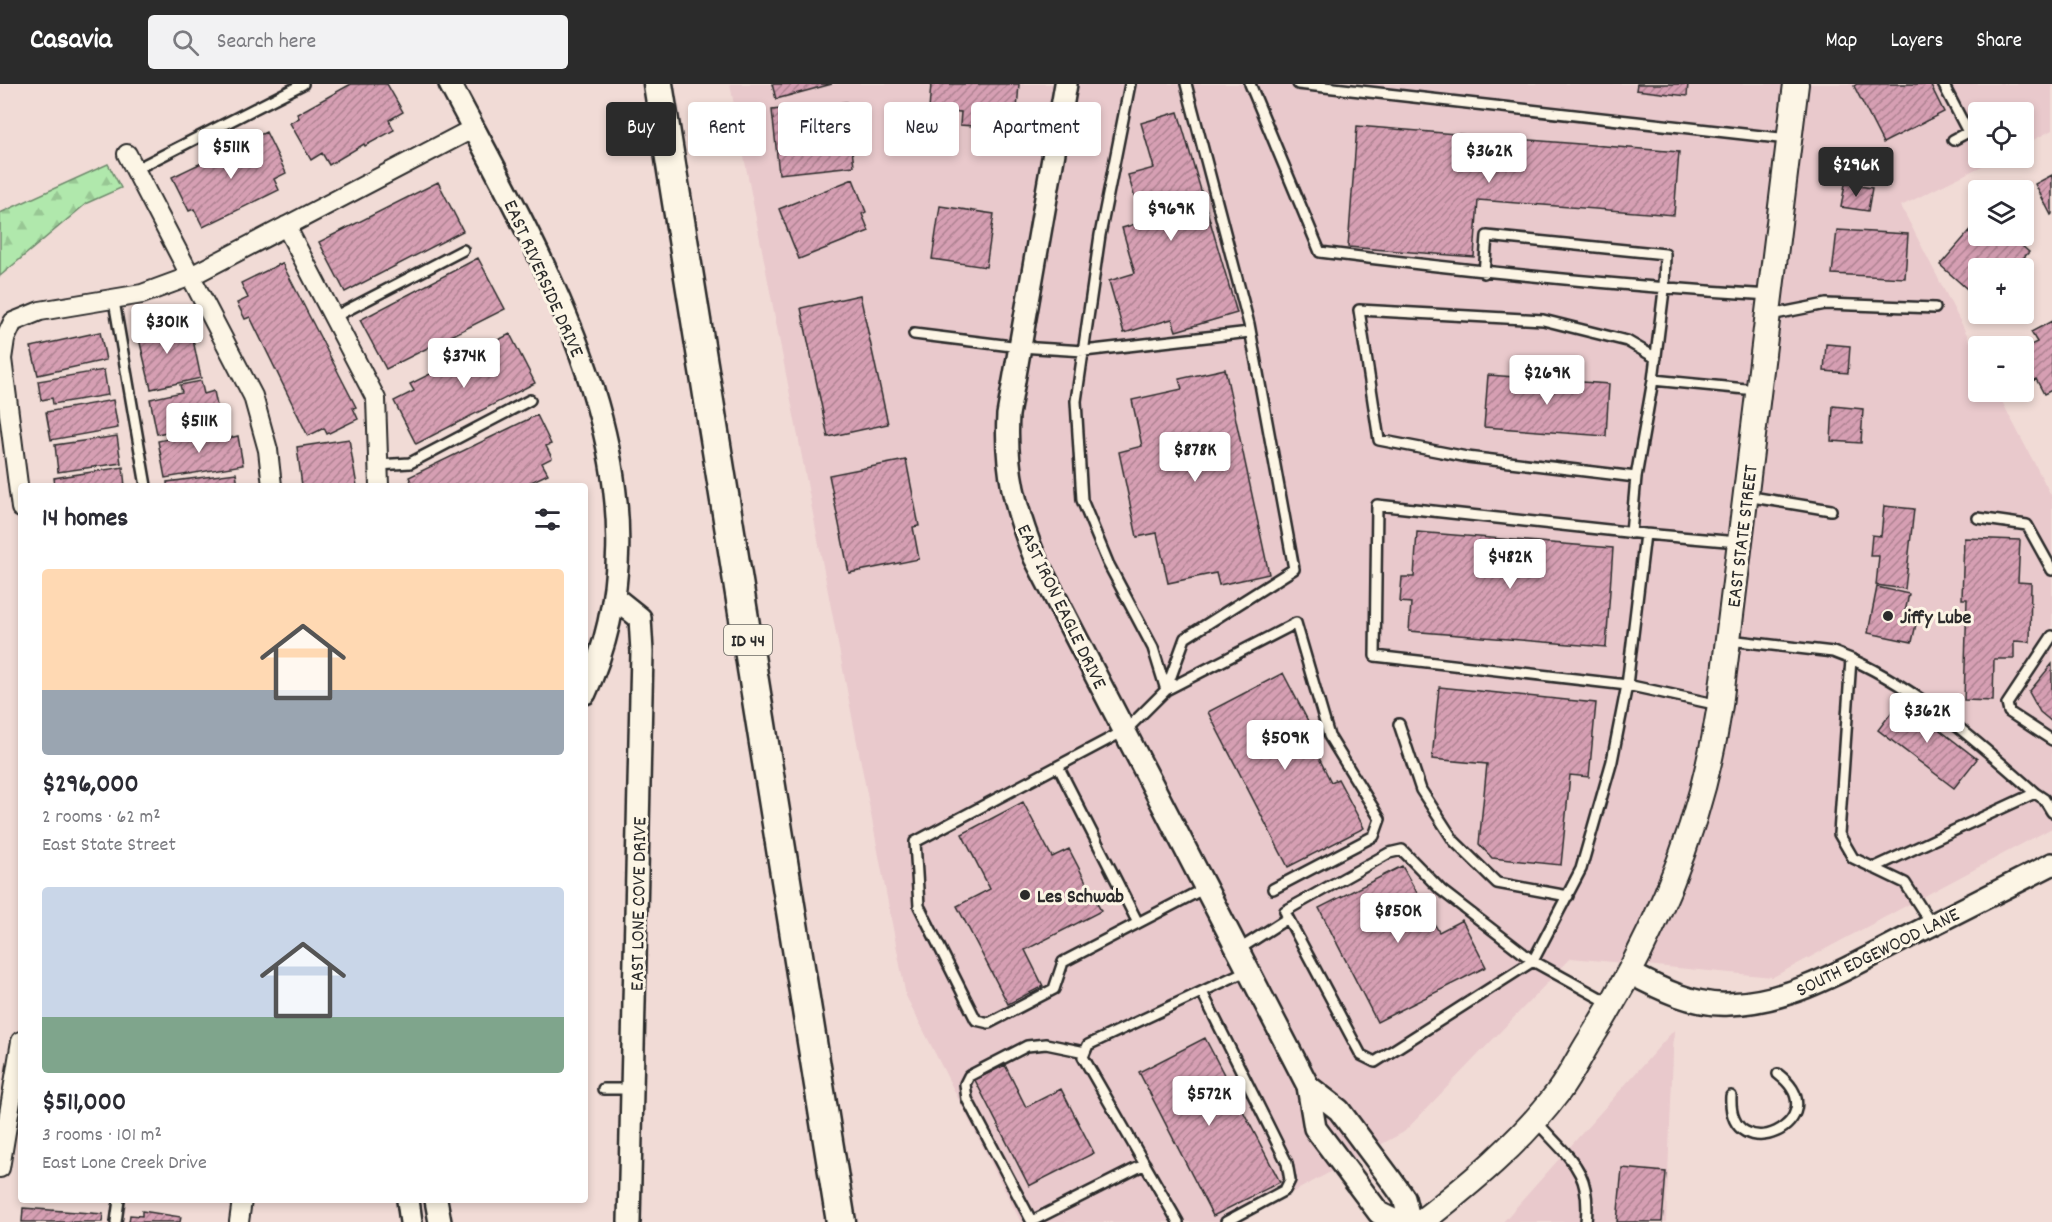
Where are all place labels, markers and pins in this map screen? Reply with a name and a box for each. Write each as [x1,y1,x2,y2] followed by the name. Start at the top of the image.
[189,129,273,180] pin: $511K
[1447,133,1531,184] pin: $362K
[1814,147,1898,198] pin: $296K
[1129,191,1213,242] pin: $969K
[125,304,209,355] pin: $301K
[422,338,506,389] pin: $374K
[1505,355,1589,406] pin: $269K
[157,403,241,454] pin: $511K
[1153,432,1237,483] pin: $878K
[1468,539,1552,590] pin: $482K
[1900,605,1972,633] place label: Jiffy Lube
[1881,609,1895,623] marker: Jiffy Lube
[1885,693,1969,744] pin: $362K
[1243,720,1327,771] pin: $509K
[1037,884,1124,912] place label: Les Schwab
[1018,888,1032,902] marker: Les Schwab
[1356,893,1440,944] pin: $850K
[1167,1076,1251,1127] pin: $572K

